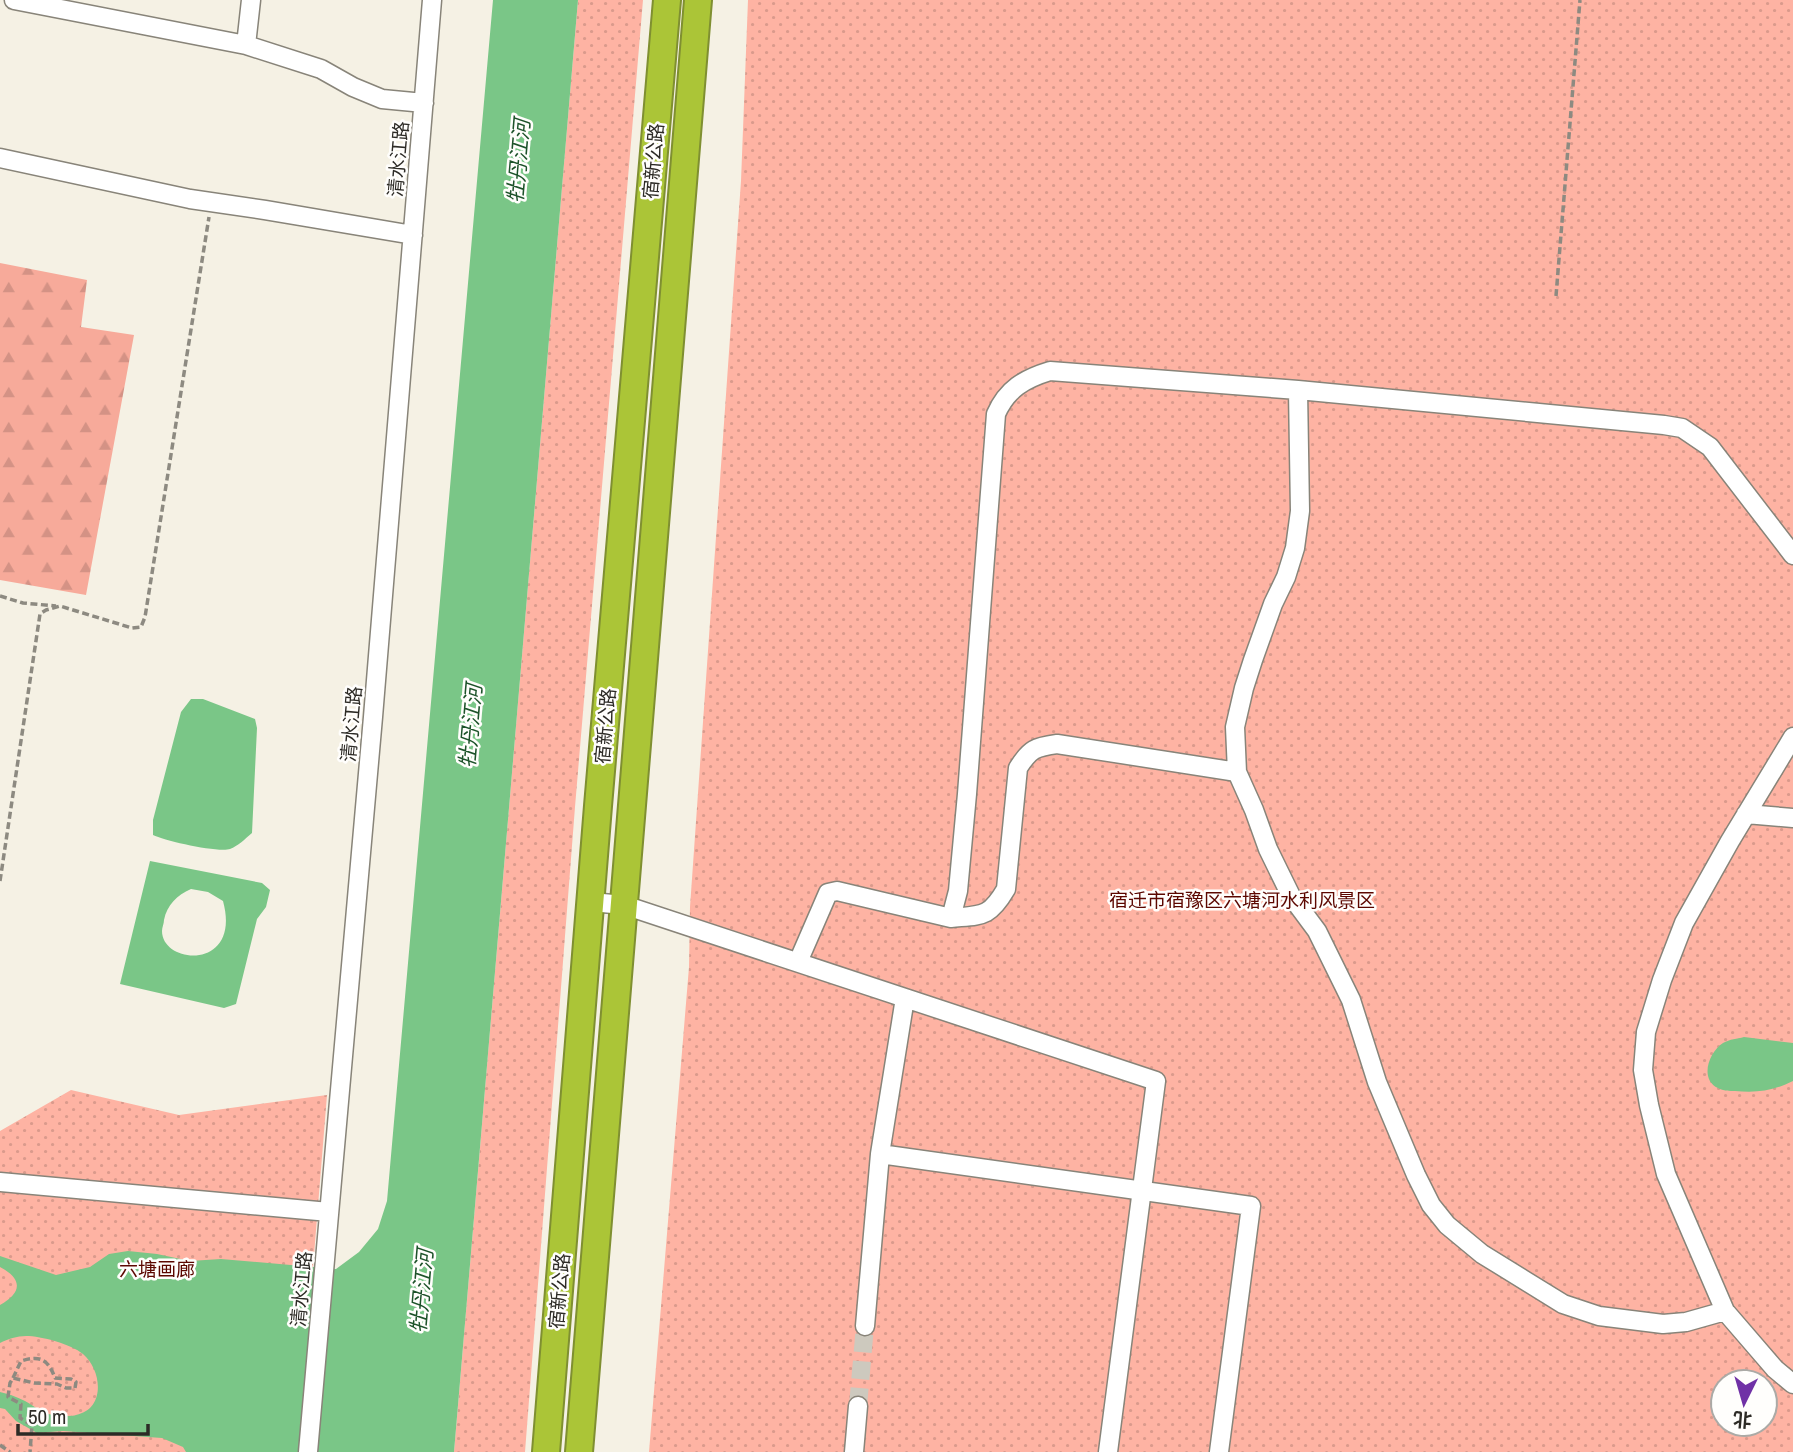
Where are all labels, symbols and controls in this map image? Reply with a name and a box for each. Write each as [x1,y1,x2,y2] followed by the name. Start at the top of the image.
[500,114,537,204] water label: 牡丹江河
[382,120,414,198] street label: 清水江路
[637,122,669,200] street label: 宿新公路
[452,679,489,769] water label: 牡丹江河
[335,685,367,763] street label: 清水江路
[589,687,621,765] street label: 宿新公路
[1109,887,1375,913] park label: 宿迁市宿豫区六塘河水利风景区
[403,1244,440,1334] water label: 牡丹江河
[285,1250,317,1328] street label: 清水江路
[543,1252,575,1330] street label: 宿新公路
[119,1256,195,1282] park label: 六塘画廊
[1709,1368,1779,1438] north arrow
[18,1392,147,1436] scale bar
[28,1402,66,1431] text: 50 m
[1732,1406,1753,1434] text: 北

